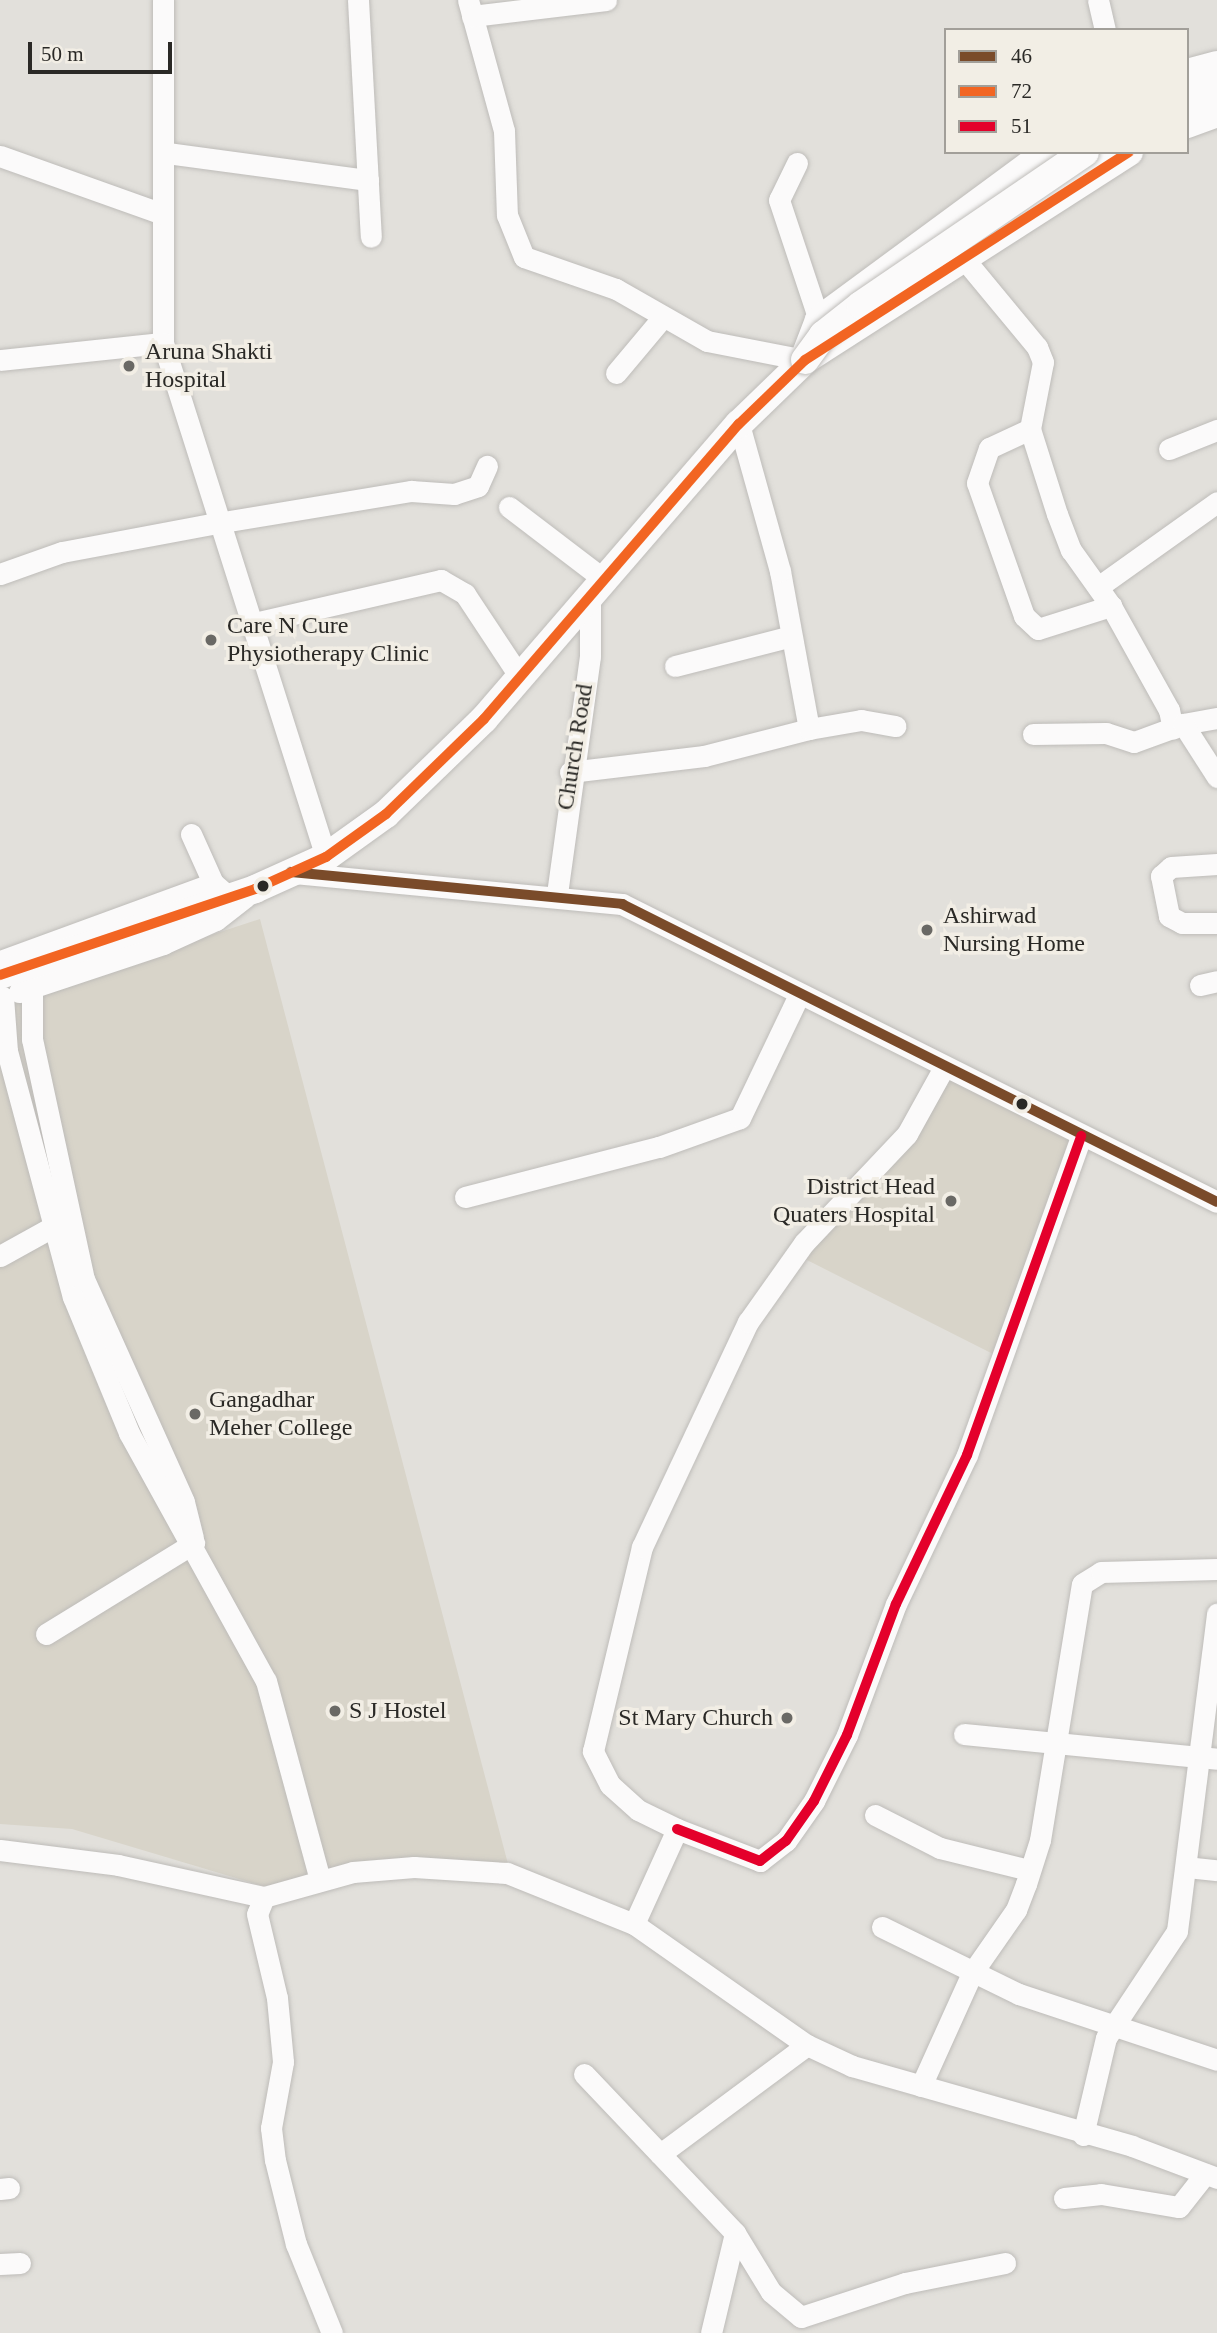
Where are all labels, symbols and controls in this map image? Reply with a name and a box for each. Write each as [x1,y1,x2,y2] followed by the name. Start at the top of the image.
[32,28,175,72] scale bar
[944,28,1189,154] legend
[41,42,84,66] text: 50 m
[1011,44,1032,68] text: 46
[1011,79,1032,103] text: 72
[1011,114,1032,138] text: 51
[145,338,272,394] place label: Aruna Shakti Hospital
[119,356,139,376] marker: Aruna Shakti Hospital
[227,612,429,668] place label: Care N Cure Physiotherapy Clinic
[201,630,221,650] marker: Care N Cure Physiotherapy Clinic
[551,682,599,812] street label: Church Road
[256,879,270,893] unlabelled marker
[943,902,1085,958] place label: Ashirwad Nursing Home
[917,920,937,940] marker: Ashirwad Nursing Home
[1015,1097,1029,1111] unlabelled marker
[773,1173,935,1229] place label: District Head Quaters Hospital
[941,1191,961,1211] marker: District Head Quaters Hospital
[209,1386,352,1442] place label: Gangadhar Meher College
[187,1406,203,1422] marker: Gangadhar Meher College
[349,1697,446,1725] place label: S J Hostel
[327,1703,343,1719] marker: S J Hostel
[618,1704,773,1732] place label: St Mary Church
[779,1710,795,1726] marker: St Mary Church

